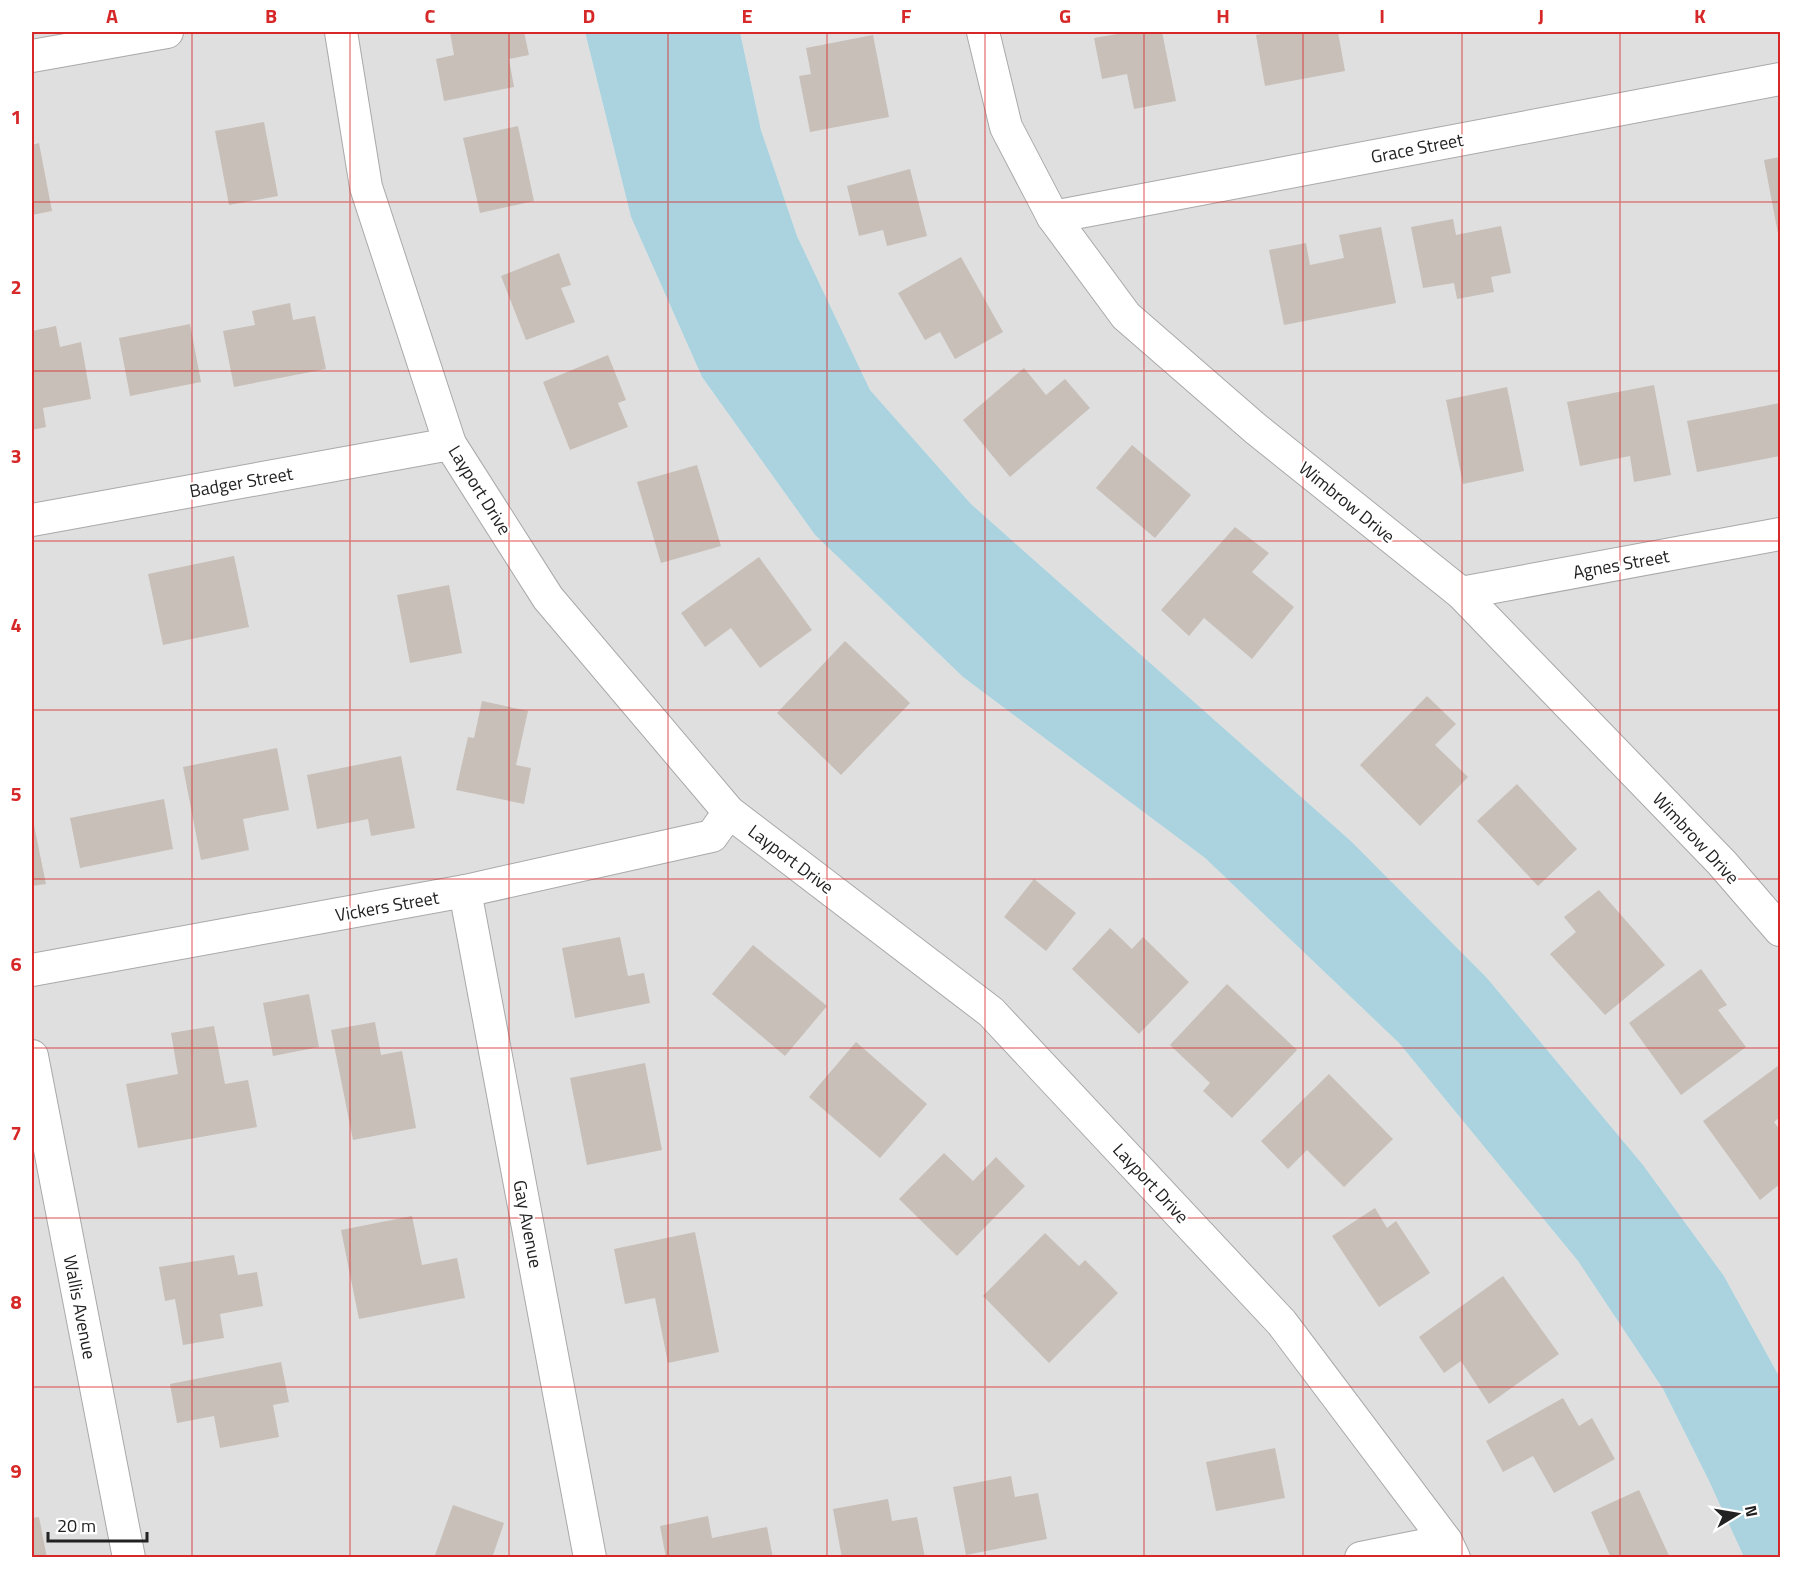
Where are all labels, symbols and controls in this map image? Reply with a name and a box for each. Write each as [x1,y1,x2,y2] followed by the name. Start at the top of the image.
[106,0,118,31] text: A
[265,0,277,31] text: B
[425,0,436,31] text: C
[583,0,595,31] text: D
[741,0,753,31] text: E
[901,0,912,31] text: F
[1059,0,1071,31] text: G
[1216,0,1230,31] text: H
[1379,0,1385,31] text: I
[1538,0,1544,31] text: J
[1694,0,1706,31] text: K
[10,101,22,132] text: 1
[1369,126,1466,170] street label: Grace Street
[10,271,22,302] text: 2
[10,440,22,471] text: 3
[442,440,518,540] street label: Layport Drive
[1293,455,1401,549] street label: Wimbrow Drive
[187,460,296,504] street label: Badger Street
[1571,542,1672,586] street label: Agnes Street
[10,609,22,640] text: 4
[10,778,22,809] text: 5
[1646,786,1746,890] street label: Wimbrow Drive
[743,818,839,900] street label: Layport Drive
[333,883,442,928] street label: Vickers Street
[10,948,22,979] text: 6
[10,1117,22,1148] text: 7
[1107,1137,1195,1229] street label: Layport Drive
[506,1178,550,1270] street label: Gay Avenue
[57,1253,103,1361] street label: Wallis Avenue
[10,1286,22,1317] text: 8
[10,1455,22,1486] text: 9
[1707,1484,1767,1544] north arrow
[1739,1503,1765,1519] text: N
[48,1505,147,1543] scale bar
[57,1512,96,1539] text: 20 m

